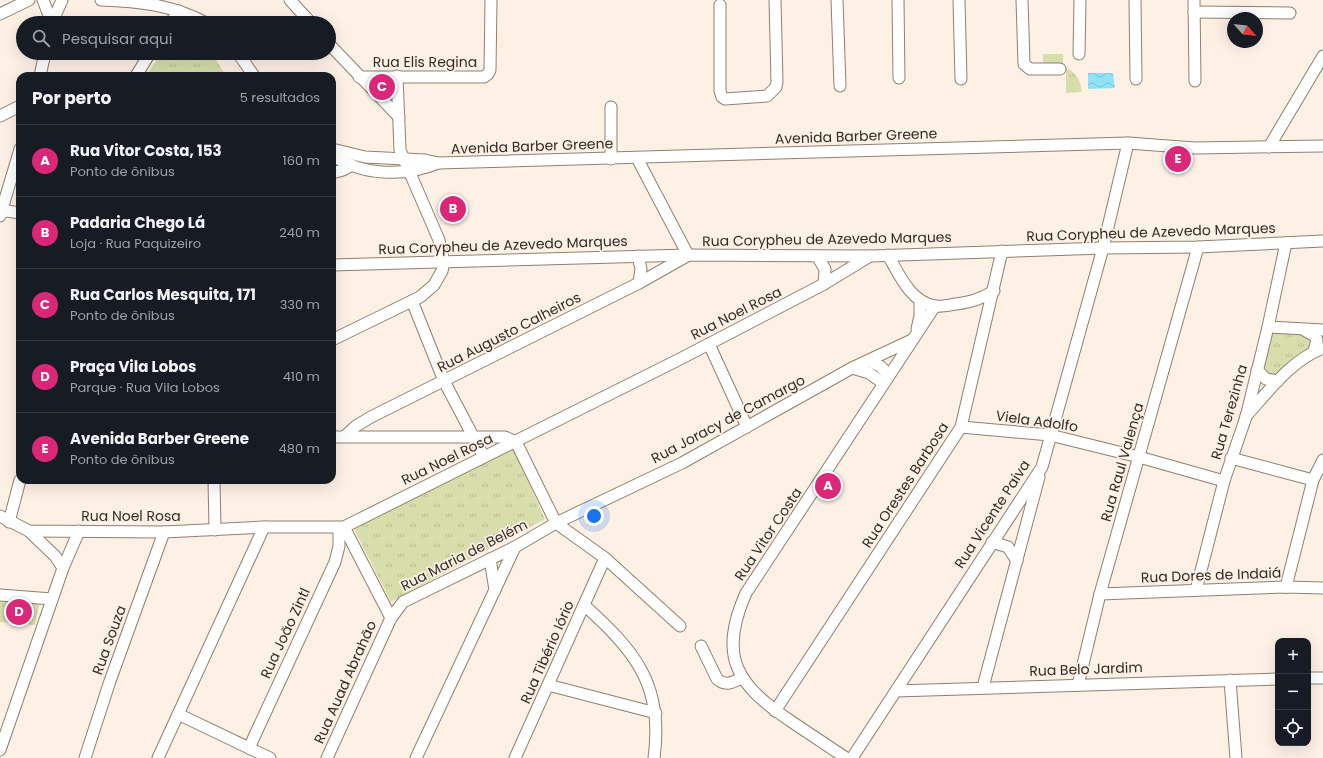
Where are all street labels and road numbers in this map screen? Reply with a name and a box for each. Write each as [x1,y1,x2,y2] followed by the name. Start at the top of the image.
[373,52,477,72] street label: Rua Elis Regina
[774,123,938,149] street label: Avenida Barber Greene
[450,133,614,159] street label: Avenida Barber Greene
[1026,218,1276,246] street label: Rua Corypheu de Azevedo Marques
[702,227,952,251] street label: Rua Corypheu de Azevedo Marques
[378,231,628,259] street label: Rua Corypheu de Azevedo Marques
[687,281,785,345] street label: Rua Noel Rosa
[434,287,584,377] street label: Rua Augusto Calheiros
[1206,362,1252,462] street label: Rua Terezinha
[648,370,808,468] street label: Rua Joracy de Camargo
[1095,400,1149,524] street label: Rua Raul Valença
[994,405,1080,437] street label: Viela Adolfo
[857,418,953,552] street label: Rua Orestes Barbosa
[398,428,496,490] street label: Rua Noel Rosa
[949,456,1035,572] street label: Rua Vicente Paiva
[729,484,807,584] street label: Rua Vitor Costa
[81,506,181,526] street label: Rua Noel Rosa
[397,514,531,596] street label: Rua Maria de Belém
[1140,563,1282,587] street label: Rua Dores de Indaiá
[255,584,315,682] street label: Rua João Zintl
[515,597,579,707] street label: Rua Tibério Iório
[87,602,131,678] street label: Rua Souza
[309,617,381,747] street label: Rua Auad Abrahão
[1029,657,1143,681] street label: Rua Belo Jardim

